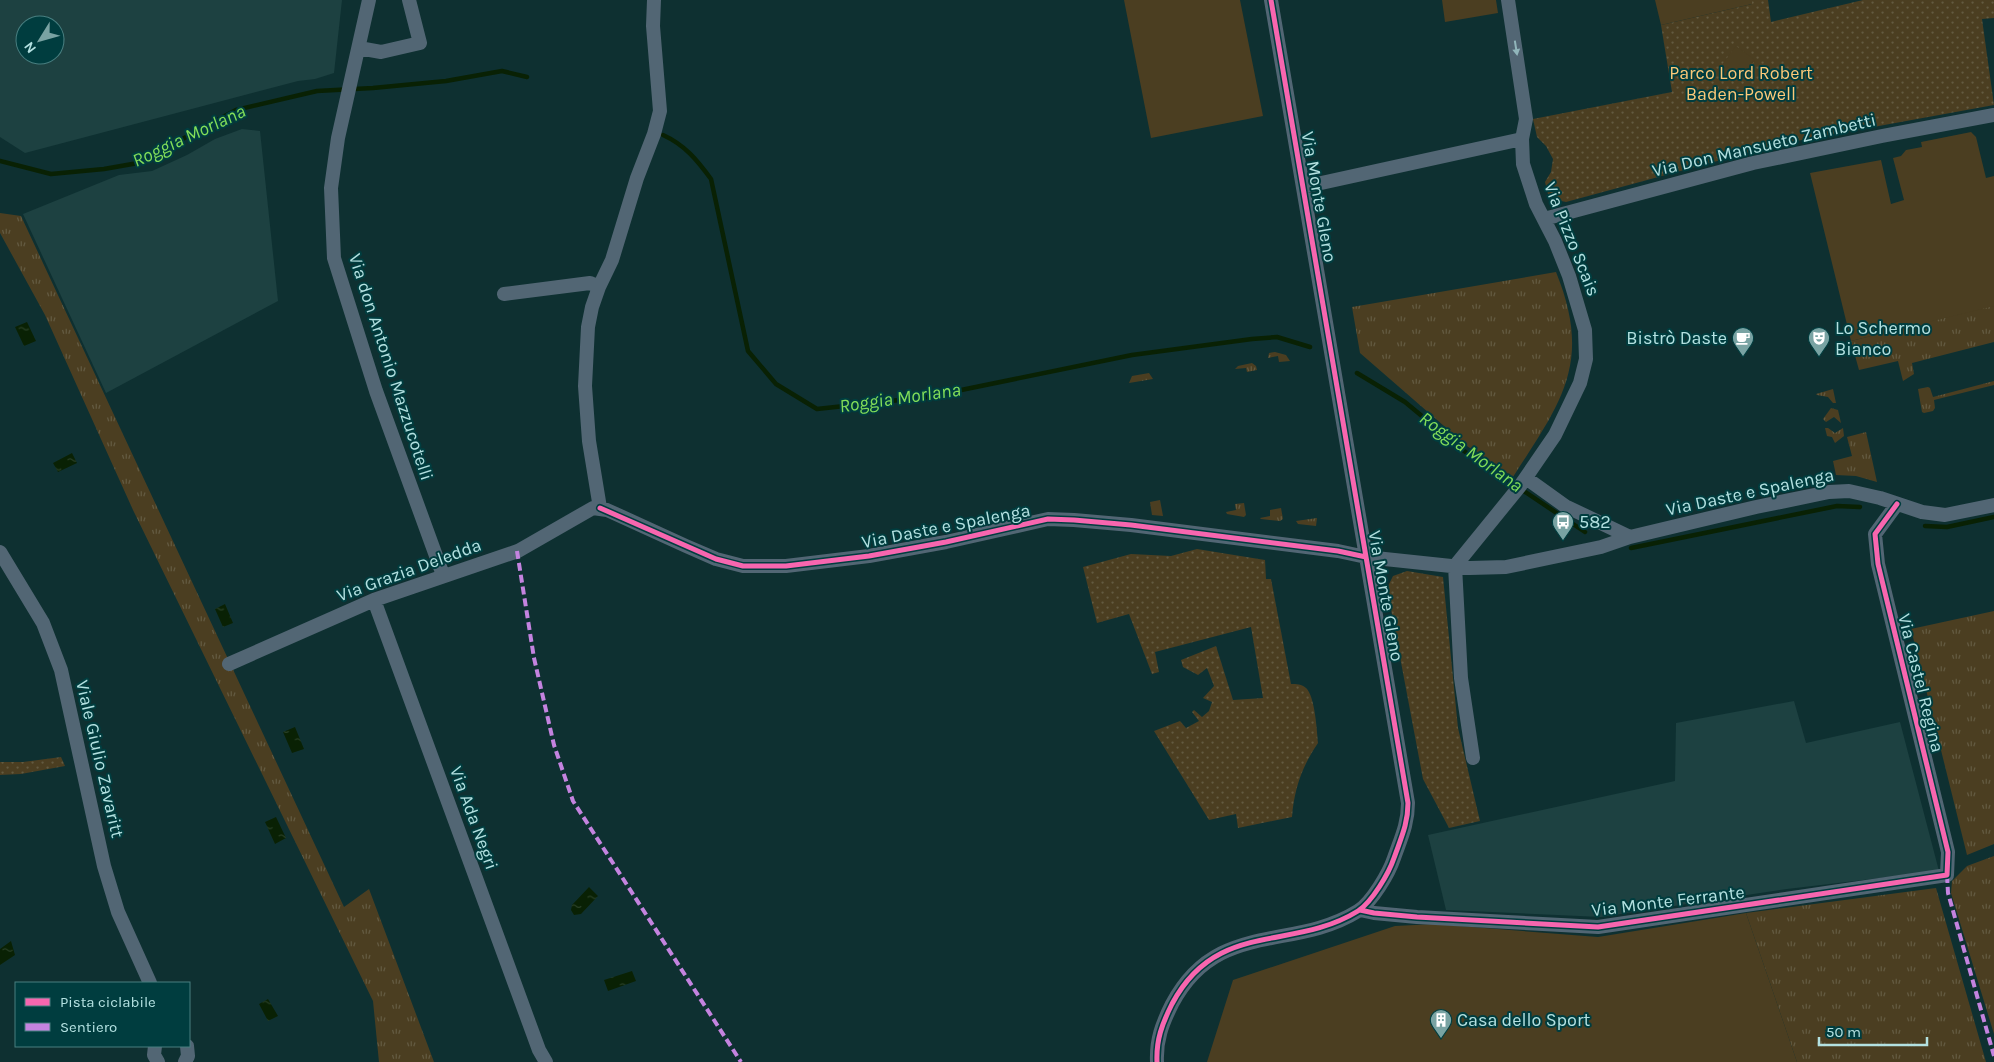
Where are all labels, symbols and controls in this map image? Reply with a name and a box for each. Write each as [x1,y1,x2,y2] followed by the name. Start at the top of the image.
[15,15,65,65] north arrow
[20,38,40,57] text: N
[1512,41,1520,57] one-way arrow
[1669,62,1813,105] park label: Parco Lord Robert Baden-Powell
[129,100,249,172] water label: Roggia Morlana
[1650,108,1878,182] street label: Via Don Mansueto Zambetti
[1297,130,1341,264] street label: Via Monte Gleno
[1539,179,1605,299] street label: Via Pizzo Scais
[344,251,438,483] street label: Via don Antonio Mazzucotelli
[1835,317,1931,360] place label: Lo Schermo Bianco
[1731,326,1755,357] cafe icon: Bistrò Daste
[1807,326,1831,357] theatre icon: Lo Schermo Bianco
[1626,327,1727,349] place label: Bistrò Daste
[838,379,962,417] water label: Roggia Morlana
[1415,407,1527,497] water label: Roggia Morlana
[1664,463,1836,521] street label: Via Daste e Spalenga
[860,499,1032,553] street label: Via Daste e Spalenga
[1551,510,1575,541] bus stop icon: 582
[1579,511,1611,533] place label: 582
[1364,529,1408,663] street label: Via Monte Gleno
[334,534,484,606] street label: Via Grazia Deledda
[1893,611,1949,755] street label: Via Castel Regina
[71,678,129,840] street label: Viale Giulio Zavaritt
[445,763,503,873] street label: Via Ada Negri
[1590,881,1746,921] street label: Via Monte Ferrante
[15,982,190,1047] legend
[60,993,156,1011] text: Pista ciclabile
[1429,1008,1453,1039] building icon: Casa dello Sport
[1457,1009,1590,1031] place label: Casa dello Sport
[1819,1014,1926,1046] scale bar
[60,1018,117,1036] text: Sentiero
[1826,1023,1861,1041] text: 50 m

